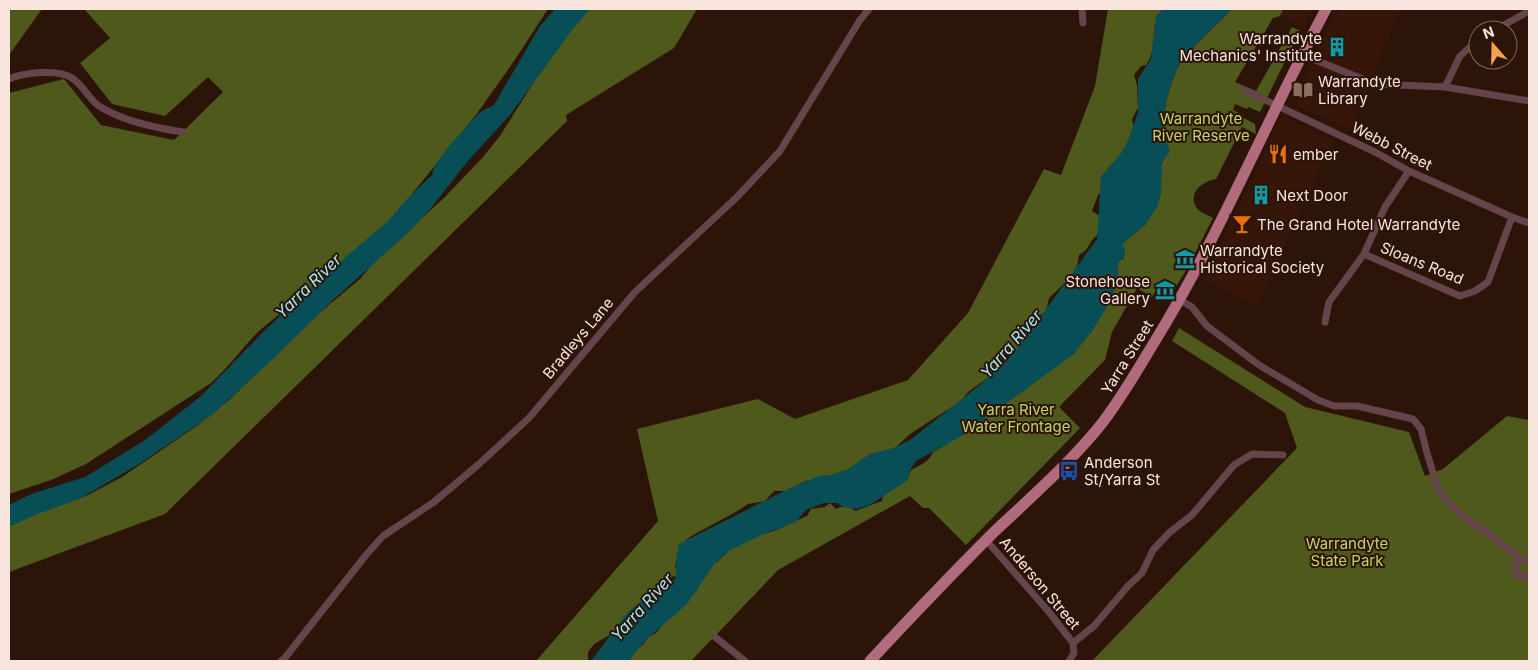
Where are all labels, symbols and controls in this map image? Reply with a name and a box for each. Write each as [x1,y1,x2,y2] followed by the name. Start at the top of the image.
[1468,20,1518,70] north arrow
[1480,23,1496,42] text: N
[1180,29,1322,65] place label: Warrandyte Mechanics' Institute
[1326,36,1348,58] building icon: Warrandyte Mechanics' Institute
[1318,72,1401,108] place label: Warrandyte Library
[1292,79,1314,101] library icon: Warrandyte Library
[1152,109,1250,145] park label: Warrandyte River Reserve
[1349,118,1435,174] street label: Webb Street
[1267,143,1289,165] restaurant icon: ember
[1293,145,1339,164] place label: ember
[1250,184,1272,206] building icon: Next Door
[1276,186,1348,205] place label: Next Door
[1231,213,1253,235] bar icon: The Grand Hotel Warrandyte
[1257,215,1460,234] place label: The Grand Hotel Warrandyte
[1378,238,1466,288] street label: Sloans Road
[1200,241,1325,277] place label: Warrandyte Historical Society
[1174,248,1196,270] museum icon: Warrandyte Historical Society
[271,249,346,322] water label: Yarra River
[1066,272,1151,308] place label: Stonehouse Gallery
[1154,279,1176,301] museum icon: Stonehouse Gallery
[539,294,617,382] street label: Bradleys Lane
[976,305,1047,382] water label: Yarra River
[1097,316,1157,398] street label: Yarra Street
[962,400,1070,436] park label: Yarra River Water Frontage
[1084,453,1160,489] place label: Anderson St/Yarra St
[1058,460,1080,482] bus stop icon: Anderson St/Yarra St
[996,533,1084,633] street label: Anderson Street
[1306,534,1388,570] park label: Warrandyte State Park
[606,568,678,645] water label: Yarra River

